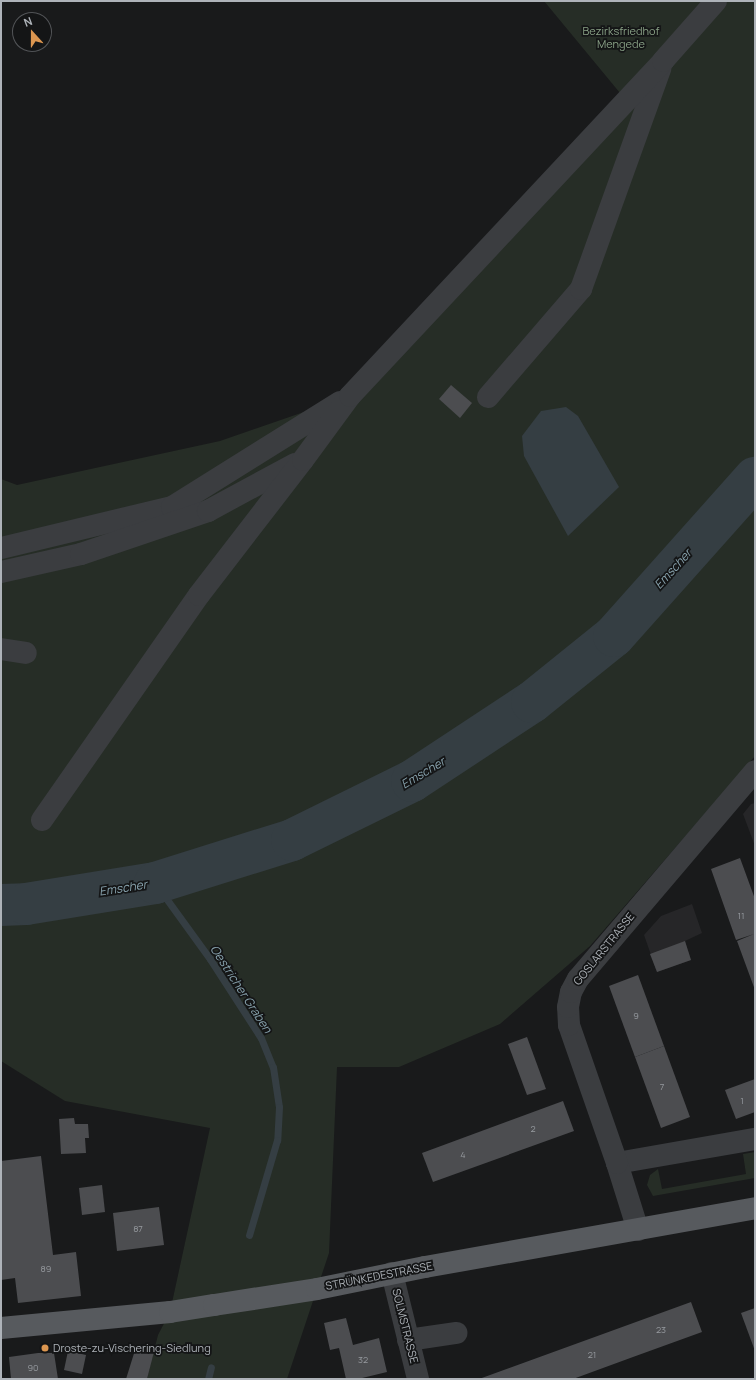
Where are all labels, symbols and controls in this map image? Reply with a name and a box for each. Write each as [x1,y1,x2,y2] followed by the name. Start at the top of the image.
[12,12,52,52] north arrow
[22,13,34,30] text: N
[583,25,659,51] park label: Bezirksfriedhof Mengede
[651,546,695,592] water label: Emscher
[399,754,447,792] water label: Emscher
[98,877,148,899] water label: Emscher
[571,910,637,988] street label: GOSLARSTRASSE
[737,911,745,921] house number: 11
[207,942,275,1036] water label: Oestricher Graben
[633,1011,639,1021] house number: 9
[660,1082,664,1092] house number: 7
[740,1096,744,1106] house number: 1
[530,1124,536,1134] house number: 2
[460,1150,466,1160] house number: 4
[133,1224,143,1234] house number: 87
[324,1259,434,1293] street label: STRÜNKEDESTRASSE
[41,1264,51,1274] house number: 89
[389,1287,421,1365] street label: SOLMSTRASSE
[656,1325,666,1335] house number: 23
[53,1341,211,1355] place label: Droste-zu-Vischering-Siedlung
[40,1343,50,1353] marker: Droste-zu-Vischering-Siedlung
[588,1350,596,1360] house number: 21
[358,1355,368,1365] house number: 32
[27,1363,39,1373] house number: 90

